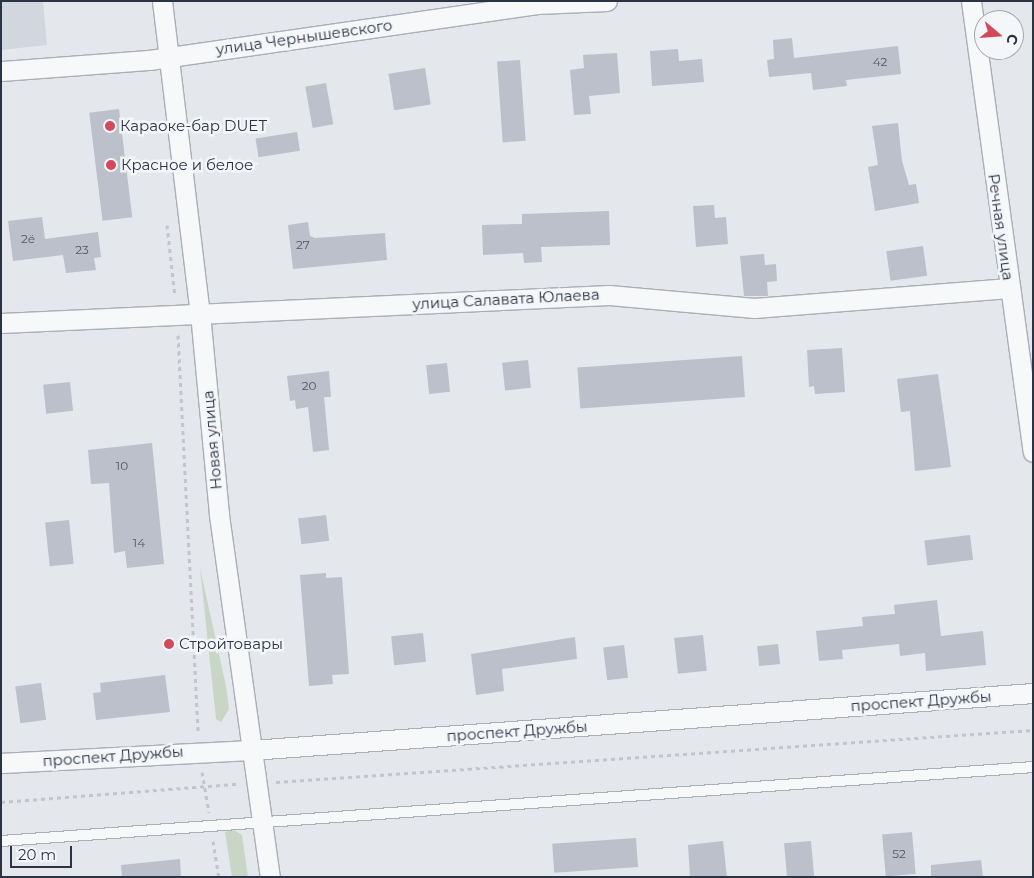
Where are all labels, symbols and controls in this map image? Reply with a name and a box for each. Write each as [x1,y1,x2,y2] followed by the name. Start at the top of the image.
[974,10,1024,60] north arrow
[215,16,393,58] street label: улица Чернышевского
[1002,32,1022,47] text: С
[873,55,887,69] house number: 42
[120,117,267,135] place label: Караоке-бар DUET
[104,120,116,132] marker: Караоке-бар DUET
[121,156,253,174] place label: Красное и белое
[105,159,117,171] marker: Красное и белое
[985,173,1017,281] street label: Речная улица
[21,232,35,246] house number: 2ё
[296,238,310,252] house number: 27
[75,243,89,257] house number: 23
[412,285,600,313] street label: улица Салавата Юлаева
[302,379,316,393] house number: 20
[199,390,225,490] street label: Новая улица
[116,459,128,473] house number: 10
[133,536,145,550] house number: 14
[179,635,283,653] place label: Стройтовары
[163,638,175,650] marker: Стройтовары
[850,687,992,715] street label: проспект Дружбы
[446,717,588,745] street label: проспект Дружбы
[42,742,184,770] street label: проспект Дружбы
[12,836,75,868] scale bar
[18,845,56,864] text: 20 m
[892,847,906,861] house number: 52

